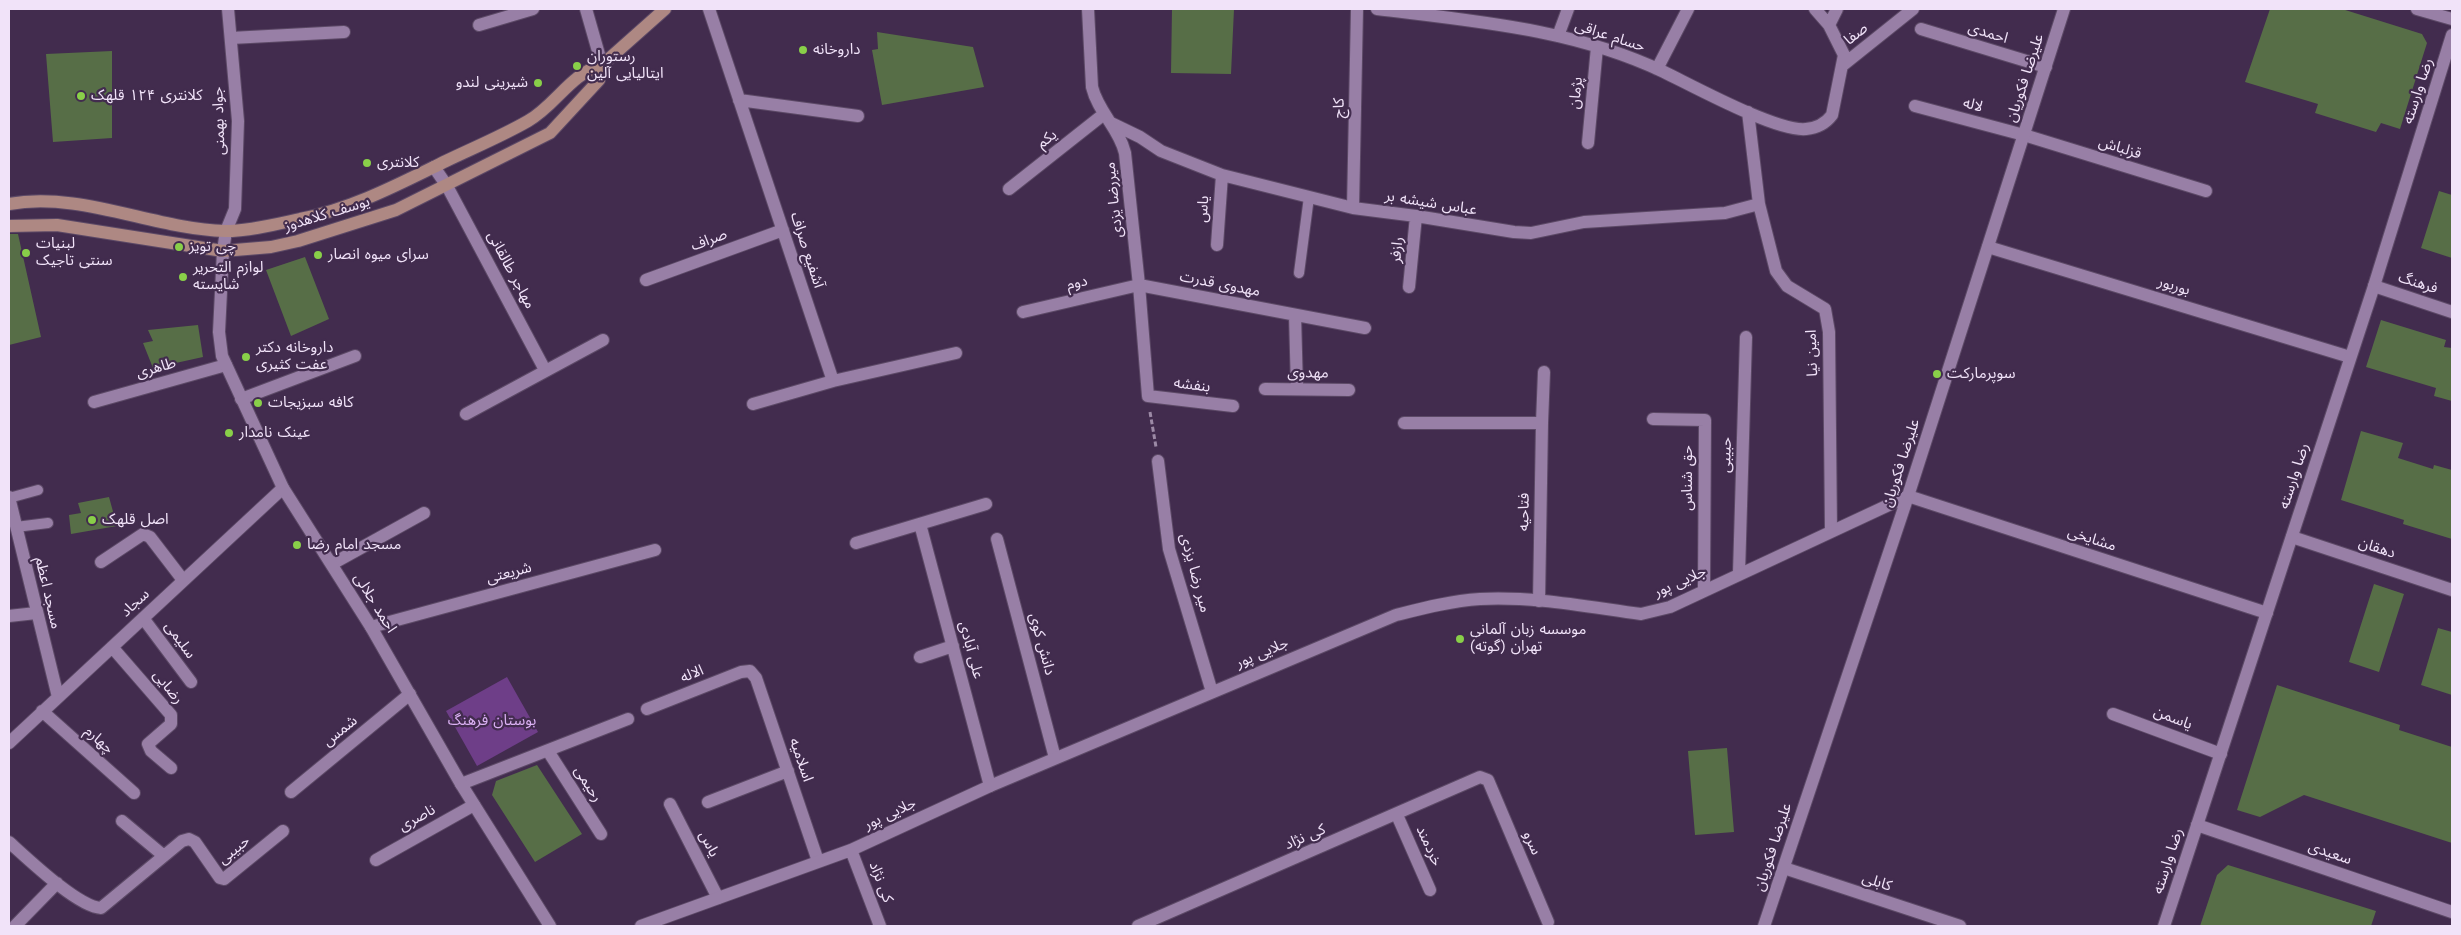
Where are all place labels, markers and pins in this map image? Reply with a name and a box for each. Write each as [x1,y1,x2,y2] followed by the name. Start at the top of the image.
[813,41,860,59] place label: داروخانه
[797,44,809,56] marker: داروخانه
[587,48,663,83] place label: رستوران ایتالیایی آلین
[571,60,583,72] marker: رستوران ایتالیایی آلین
[456,74,528,92] place label: شیرینی لندو
[532,77,544,89] marker: شیرینی لندو
[91,87,203,105] place label: کلانتری ۱۲۴ قلهک
[75,90,87,102] marker: کلانتری ۱۲۴ قلهک
[377,154,419,172] place label: کلانتری
[361,157,373,169] marker: کلانتری
[36,235,113,270] place label: لبنیات سنتی تاجیک
[189,238,236,256] place label: چی تویز
[173,241,185,253] marker: چی تویز
[328,246,429,264] place label: سرای میوه انصار
[20,247,32,259] marker: لبنیات سنتی تاجیک
[312,249,324,261] marker: سرای میوه انصار
[193,259,263,294] place label: لوازم التحریر شایسته
[177,271,189,283] marker: لوازم التحریر شایسته
[256,339,333,374] place label: داروخانه دکتر عفت کثیری
[240,351,252,363] marker: داروخانه دکتر عفت کثیری
[1947,365,2015,383] place label: سوپرمارکت
[1931,368,1943,380] marker: سوپرمارکت
[268,394,353,412] place label: کافه سبزیجات
[252,397,264,409] marker: کافه سبزیجات
[239,424,310,442] place label: عینک نامدار
[223,427,235,439] marker: عینک نامدار
[102,511,169,529] place label: اصل قلهک
[86,514,98,526] marker: اصل قلهک
[307,536,401,554] place label: مسجد امام رضا
[291,539,303,551] marker: مسجد امام رضا
[1470,621,1586,656] place label: موسسه زبان آلمانی تهران (گوته)
[1454,633,1466,645] marker: موسسه زبان آلمانی تهران (گوته)

